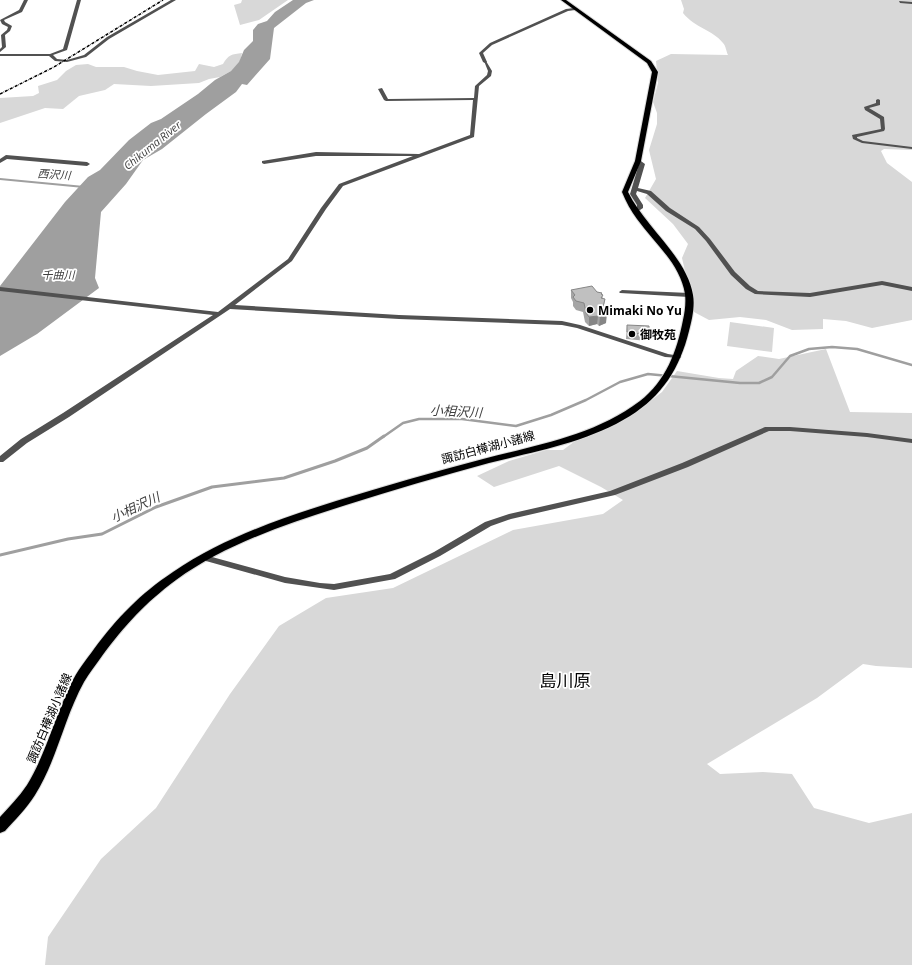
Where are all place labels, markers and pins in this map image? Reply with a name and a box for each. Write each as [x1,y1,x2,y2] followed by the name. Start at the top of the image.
[598,302,682,319] place label: Mimaki No Yu
[585,305,595,315] marker: Mimaki No Yu
[640,326,676,343] place label: 御牧苑
[627,329,637,339] marker: 御牧苑

